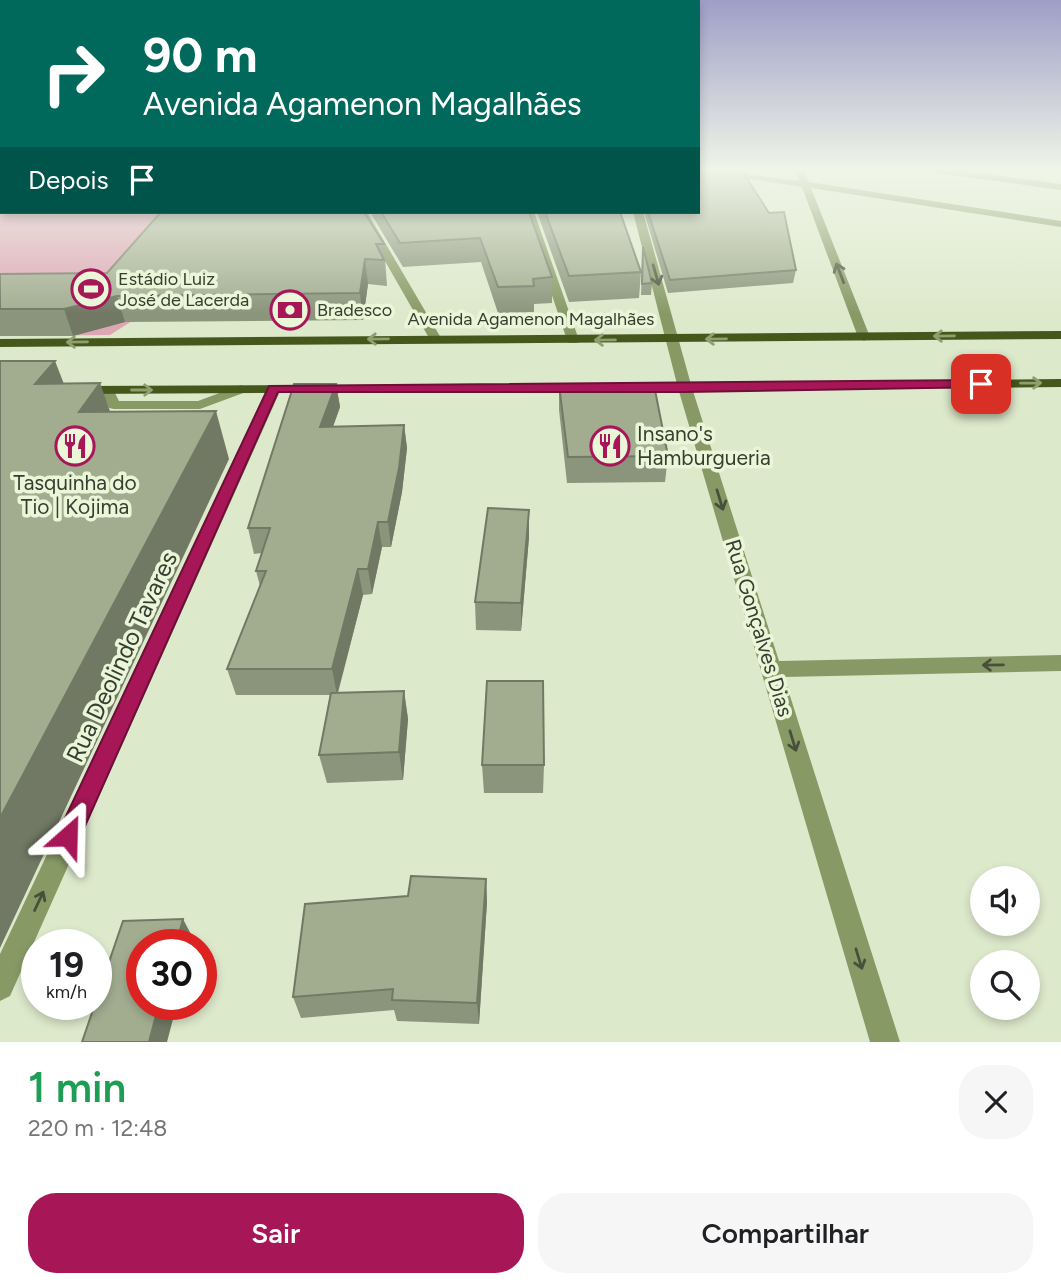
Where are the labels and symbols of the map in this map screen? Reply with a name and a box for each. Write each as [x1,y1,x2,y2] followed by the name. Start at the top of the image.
[832,263,845,285] one-way arrow
[650,264,663,286] one-way arrow
[70,268,112,310] sports icon: Estádio Luiz José de Lacerda
[118,268,249,311] place label: Estádio Luiz José de Lacerda
[269,289,311,331] bank icon: Bradesco
[317,299,392,321] place label: Bradesco
[408,308,654,330] street label: Avenida Agamenon Magalhães
[933,329,956,343] one-way arrow
[367,332,390,345] one-way arrow
[705,332,728,345] one-way arrow
[594,333,617,347] one-way arrow
[66,335,89,349] one-way arrow
[951,354,1011,414] pin
[1019,376,1042,390] one-way arrow
[130,383,153,397] one-way arrow
[637,421,771,470] place label: Insano's Hamburgueria
[54,425,96,467] restaurant icon: Tasquinha do Tio | Kojima
[589,425,631,467] restaurant icon: Insano's Hamburgueria
[13,470,137,519] place label: Tasquinha do Tio | Kojima
[714,489,727,511] one-way arrow
[721,536,798,720] street label: Rua Gonçalves Dias
[60,547,183,767] street label: Rua Deolindo Tavares
[982,658,1005,671] one-way arrow
[788,730,801,752] one-way arrow
[31,799,105,873] position arrow
[33,891,46,912] one-way arrow
[126,929,217,1020] speed limit sign: 30
[854,948,867,970] one-way arrow

